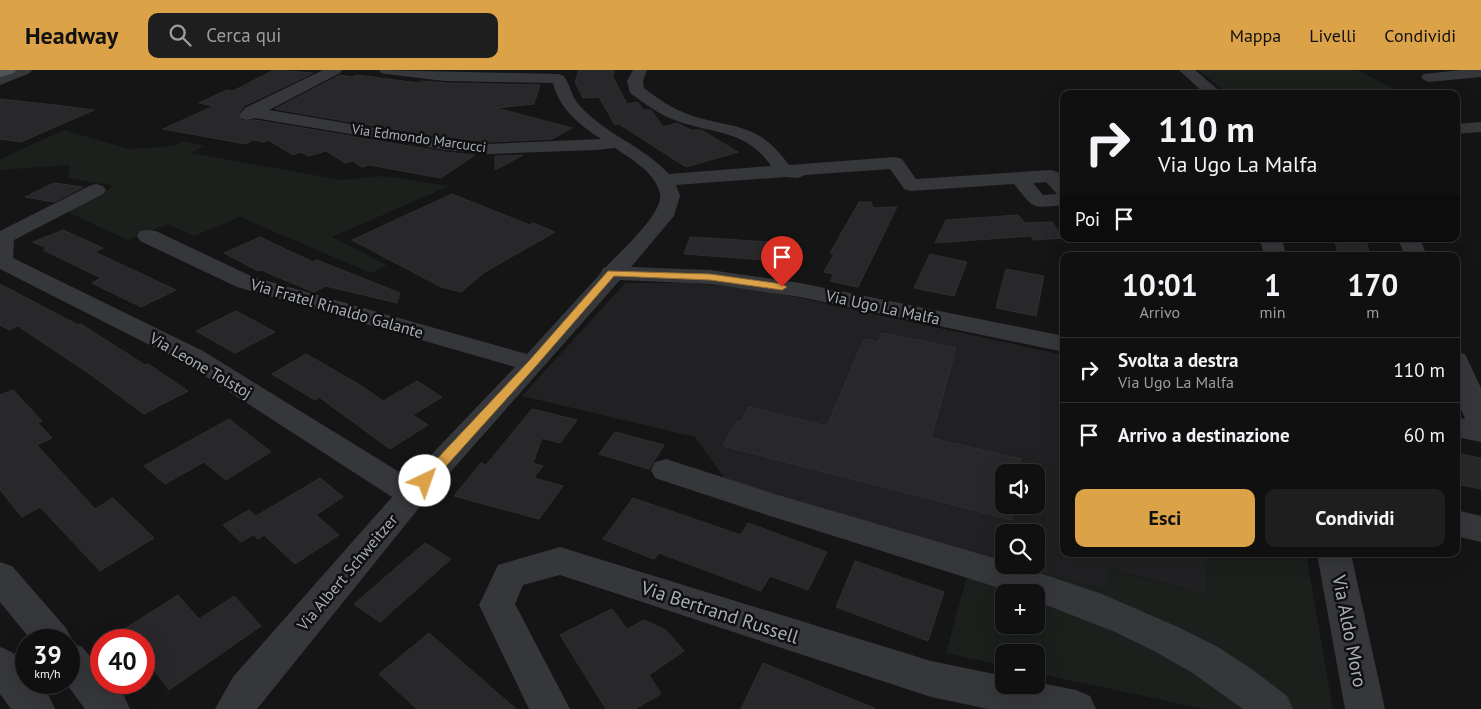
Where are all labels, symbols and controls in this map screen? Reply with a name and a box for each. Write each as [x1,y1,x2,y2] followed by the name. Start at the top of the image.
[148,13,498,58] search box
[25,20,118,51] text: Headway
[166,21,194,49] icon: search
[206,23,281,47] text: Cerca qui
[1230,24,1281,47] text: Mappa
[1309,24,1356,47] text: Livelli
[1384,24,1456,47] text: Condividi
[1158,106,1255,152] text: 110 m
[1075,110,1140,175] icon: right
[350,120,487,156] street label: Via Edmondo Marcucci
[1158,150,1317,178] text: Via Ugo La Malfa
[1110,205,1138,233] icon: arrive
[1075,207,1100,231] text: Poi
[761,236,803,287] pin
[768,243,796,271] icon: arrive
[1122,265,1198,304] text: 10:01
[1264,265,1281,304] text: 1
[1347,265,1398,304] text: 170
[247,273,426,342] street label: Via Fratel Rinaldo Galante
[823,285,942,329] street label: Via Ugo La Malfa
[1139,302,1180,322] text: Arrivo
[1260,302,1286,322] text: min
[1366,302,1379,322] text: m
[145,327,256,402] street label: Via Leone Tolstoj
[1118,348,1239,372] text: Svolta a destra
[1075,356,1103,384] icon: right
[1393,358,1445,382] text: 110 m
[1118,372,1234,392] text: Via Ugo La Malfa
[1075,421,1103,449] icon: arrive
[1118,423,1290,447] text: Arrivo a destinazione
[1404,423,1445,447] text: 60 m
[398,454,450,506] position arrow
[995,464,1045,694] map controls
[995,464,1045,514] button: sound
[1075,489,1255,547] button: Esci
[1265,489,1445,547] button: Condividi
[292,509,402,635] street label: Via Albert Schweitzer
[995,524,1045,574] button: search
[1327,572,1373,689] street label: Via Aldo Moro
[637,575,802,649] street label: Via Bertrand Russell
[995,584,1045,634] button: +
[90,629,155,694] speed limit sign: 40
[33,639,62,671] text: 39
[995,644,1045,694] button: −
[34,666,61,681] text: km/h

